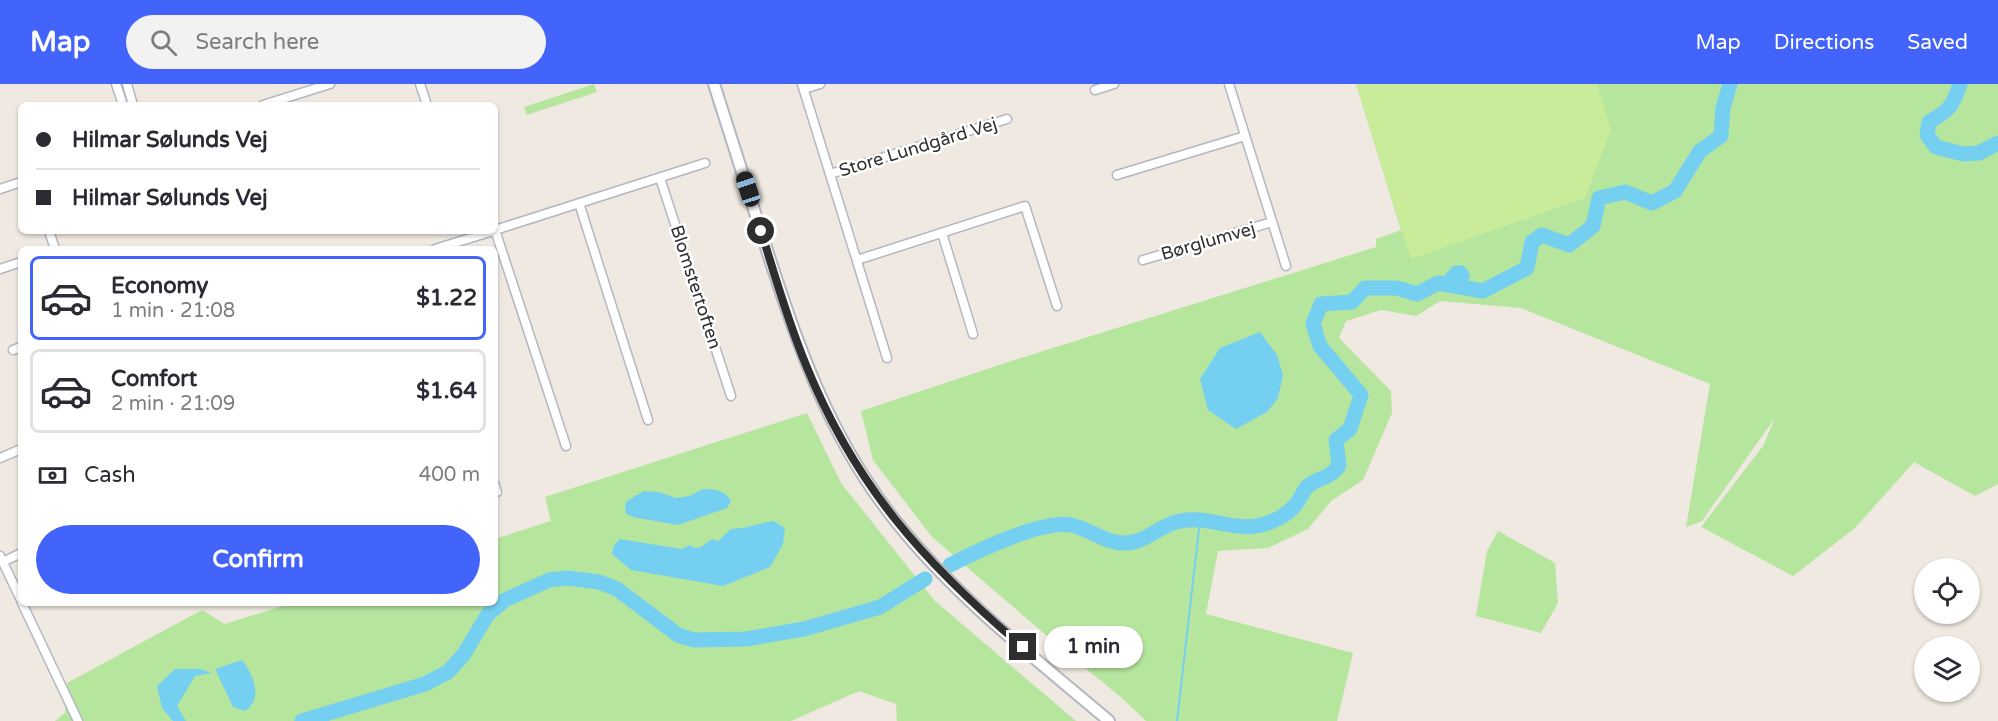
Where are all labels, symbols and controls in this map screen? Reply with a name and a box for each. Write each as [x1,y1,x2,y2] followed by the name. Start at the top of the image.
[126,15,546,69] search box
[30,25,90,59] text: Map
[147,26,180,59] icon: search
[195,29,319,55] text: Search here
[1695,30,1741,55] text: Map
[1774,30,1874,55] text: Directions
[1907,30,1968,55] text: Saved
[836,113,1000,181] street label: Store Lundgård Vej
[72,127,268,153] text: Hilmar Sølunds Vej
[734,169,762,209] car
[72,185,268,211] text: Hilmar Sølunds Vej
[747,217,774,244] route start
[1158,217,1258,265] street label: Børglumvej
[666,222,726,352] street label: Blomstertoften
[39,271,93,325] icon: car
[111,273,208,299] text: Economy
[416,285,477,311] text: $1.22
[111,299,235,323] text: 1 min · 21:08
[39,364,93,418] icon: car
[111,366,197,392] text: Comfort
[416,378,477,404] text: $1.64
[111,392,235,416] text: 2 min · 21:09
[36,459,69,492] icon: cash
[84,462,136,488] text: Cash
[419,463,480,487] text: 400 m
[36,525,480,594] button: Confirm
[1914,558,1980,702] map controls
[1914,558,1980,624] button: locate
[1044,626,1143,668] callout: 1 min
[1009,633,1036,660] route end
[1067,635,1120,659] text: 1 min
[1914,636,1980,702] button: layers

